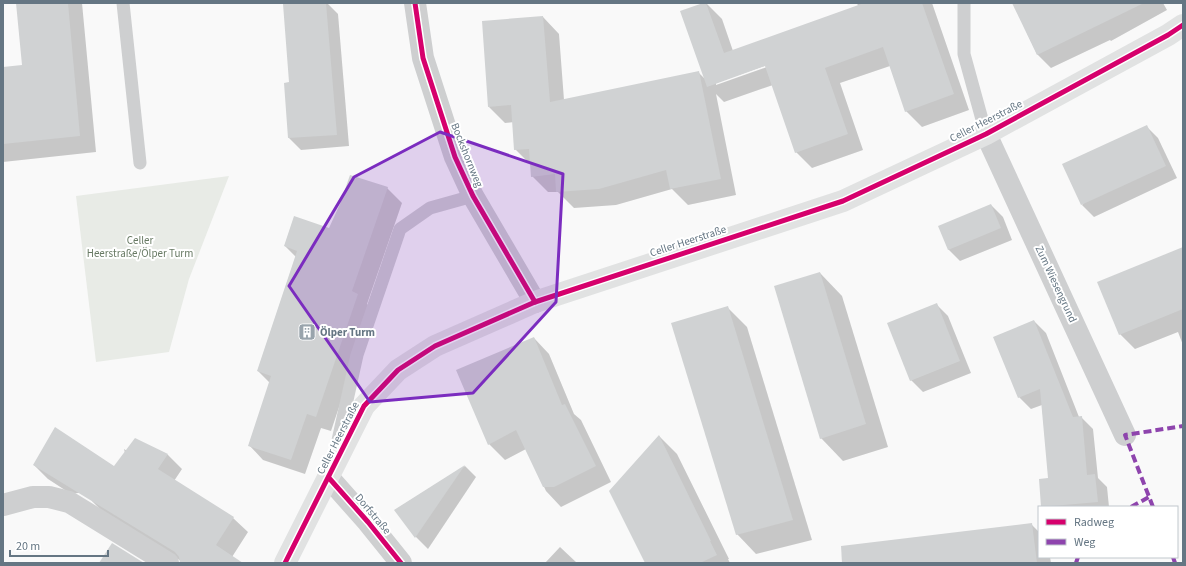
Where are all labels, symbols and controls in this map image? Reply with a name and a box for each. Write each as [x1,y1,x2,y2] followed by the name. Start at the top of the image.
[947,96,1025,146] street label: Celler Heerstraße
[447,121,487,190] street label: Bockshornweg
[648,221,729,260] street label: Celler Heerstraße
[87,233,193,261] park label: Celler Heerstraße/Ölper Turm
[1032,243,1080,325] street label: Zum Wiesengrund
[297,322,317,342] building icon: Ölper Turm
[320,325,375,340] place label: Ölper Turm
[313,399,363,477] street label: Celler Heerstraße
[352,491,395,538] street label: Dorfstraße
[1038,506,1178,558] legend
[1074,514,1114,531] text: Radweg
[10,532,108,558] scale bar
[1074,534,1095,551] text: Weg
[16,538,40,555] text: 20 m

